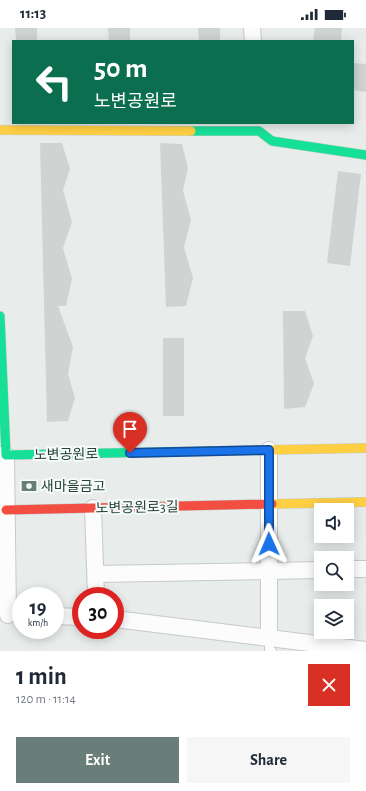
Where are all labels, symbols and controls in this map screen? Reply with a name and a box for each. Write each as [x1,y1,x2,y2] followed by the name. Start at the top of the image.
[20,6,46,21] text: 11:13
[94,55,148,83] text: 50 m
[28,56,80,108] icon: left
[94,93,177,111] text: 노변공원로
[113,412,147,453] pin
[119,418,141,440] icon: arrive
[34,446,98,463] street label: 노변공원로
[20,477,38,495] bank icon: 새마을금고
[41,479,106,494] place label: 새마을금고
[95,499,179,516] street label: 노변공원로3길
[314,503,354,639] map controls
[314,503,354,543] button: sound
[248,523,290,565] position arrow
[314,551,354,591] button: search
[72,587,124,639] speed limit sign: 30
[30,598,46,618] text: 19
[314,599,354,639] button: layers
[28,618,48,628] text: km/h
[308,664,350,706] button: close
[16,665,67,689] text: 1 min
[16,693,76,706] text: 120 m · 11:14
[16,737,179,783] button: Exit
[187,737,350,783] button: Share

